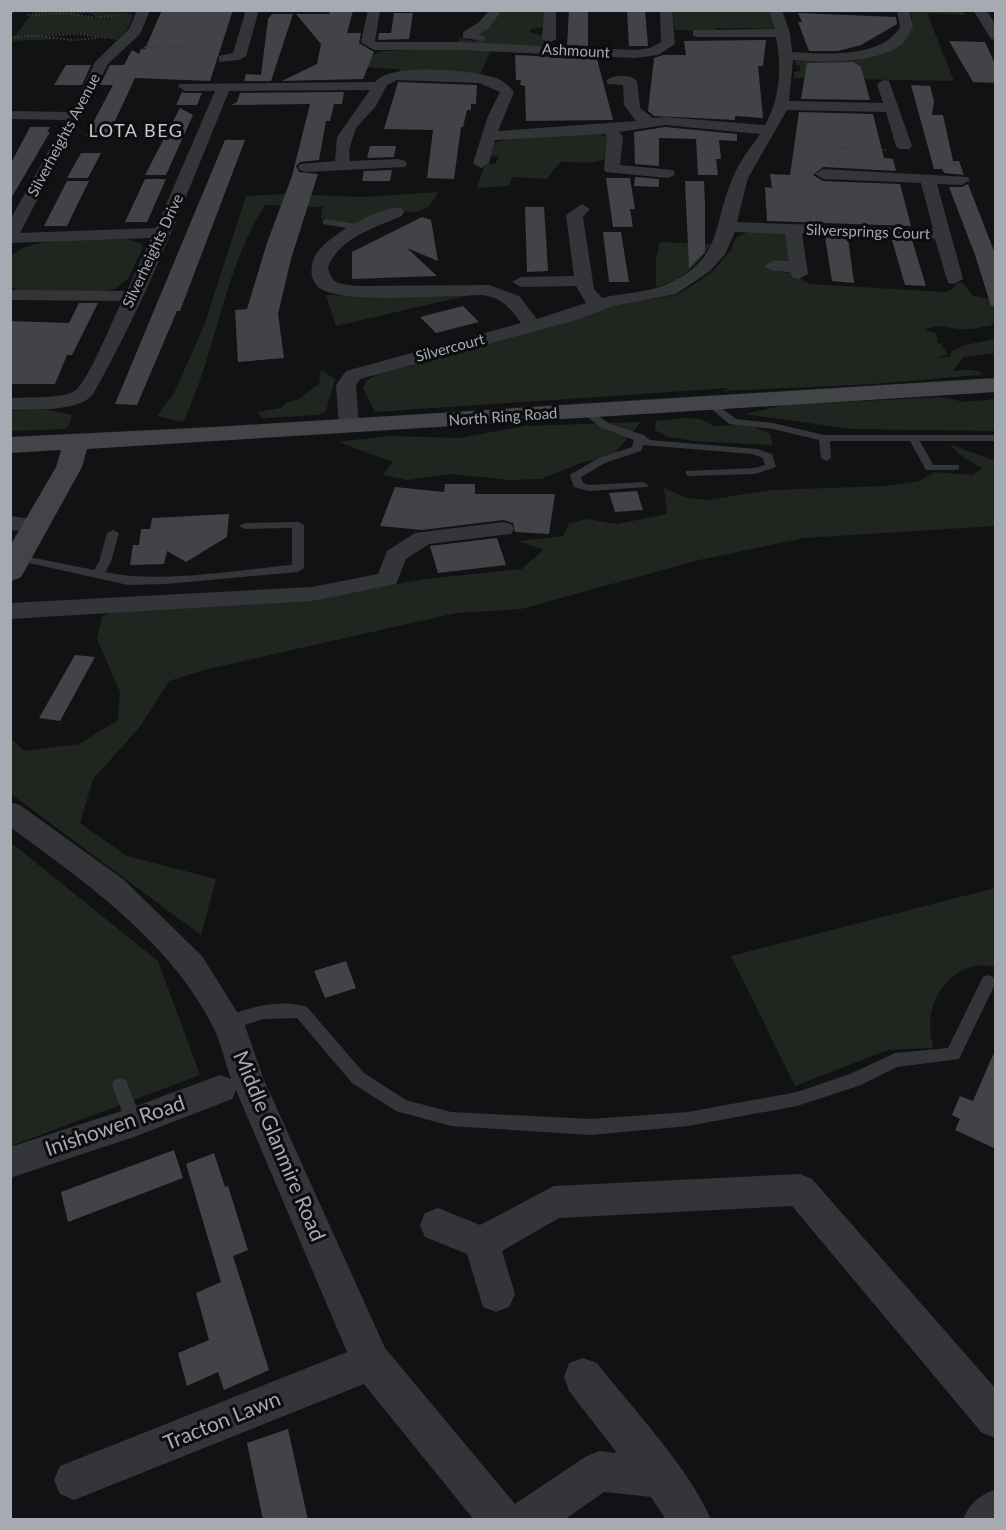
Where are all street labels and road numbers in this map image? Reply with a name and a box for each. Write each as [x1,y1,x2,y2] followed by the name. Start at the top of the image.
[542,39,611,61] street label: Ashmount
[23,70,103,199] street label: Silverheights Avenue
[118,191,186,310] street label: Silverheights Drive
[806,220,931,242] street label: Silversprings Court
[413,329,487,365] street label: Silvercourt
[448,403,558,429] street label: North Ring Road
[229,1047,332,1244] street label: Middle Glanmire Road
[41,1089,188,1160] street label: Inishowen Road
[159,1385,284,1454] street label: Tracton Lawn

